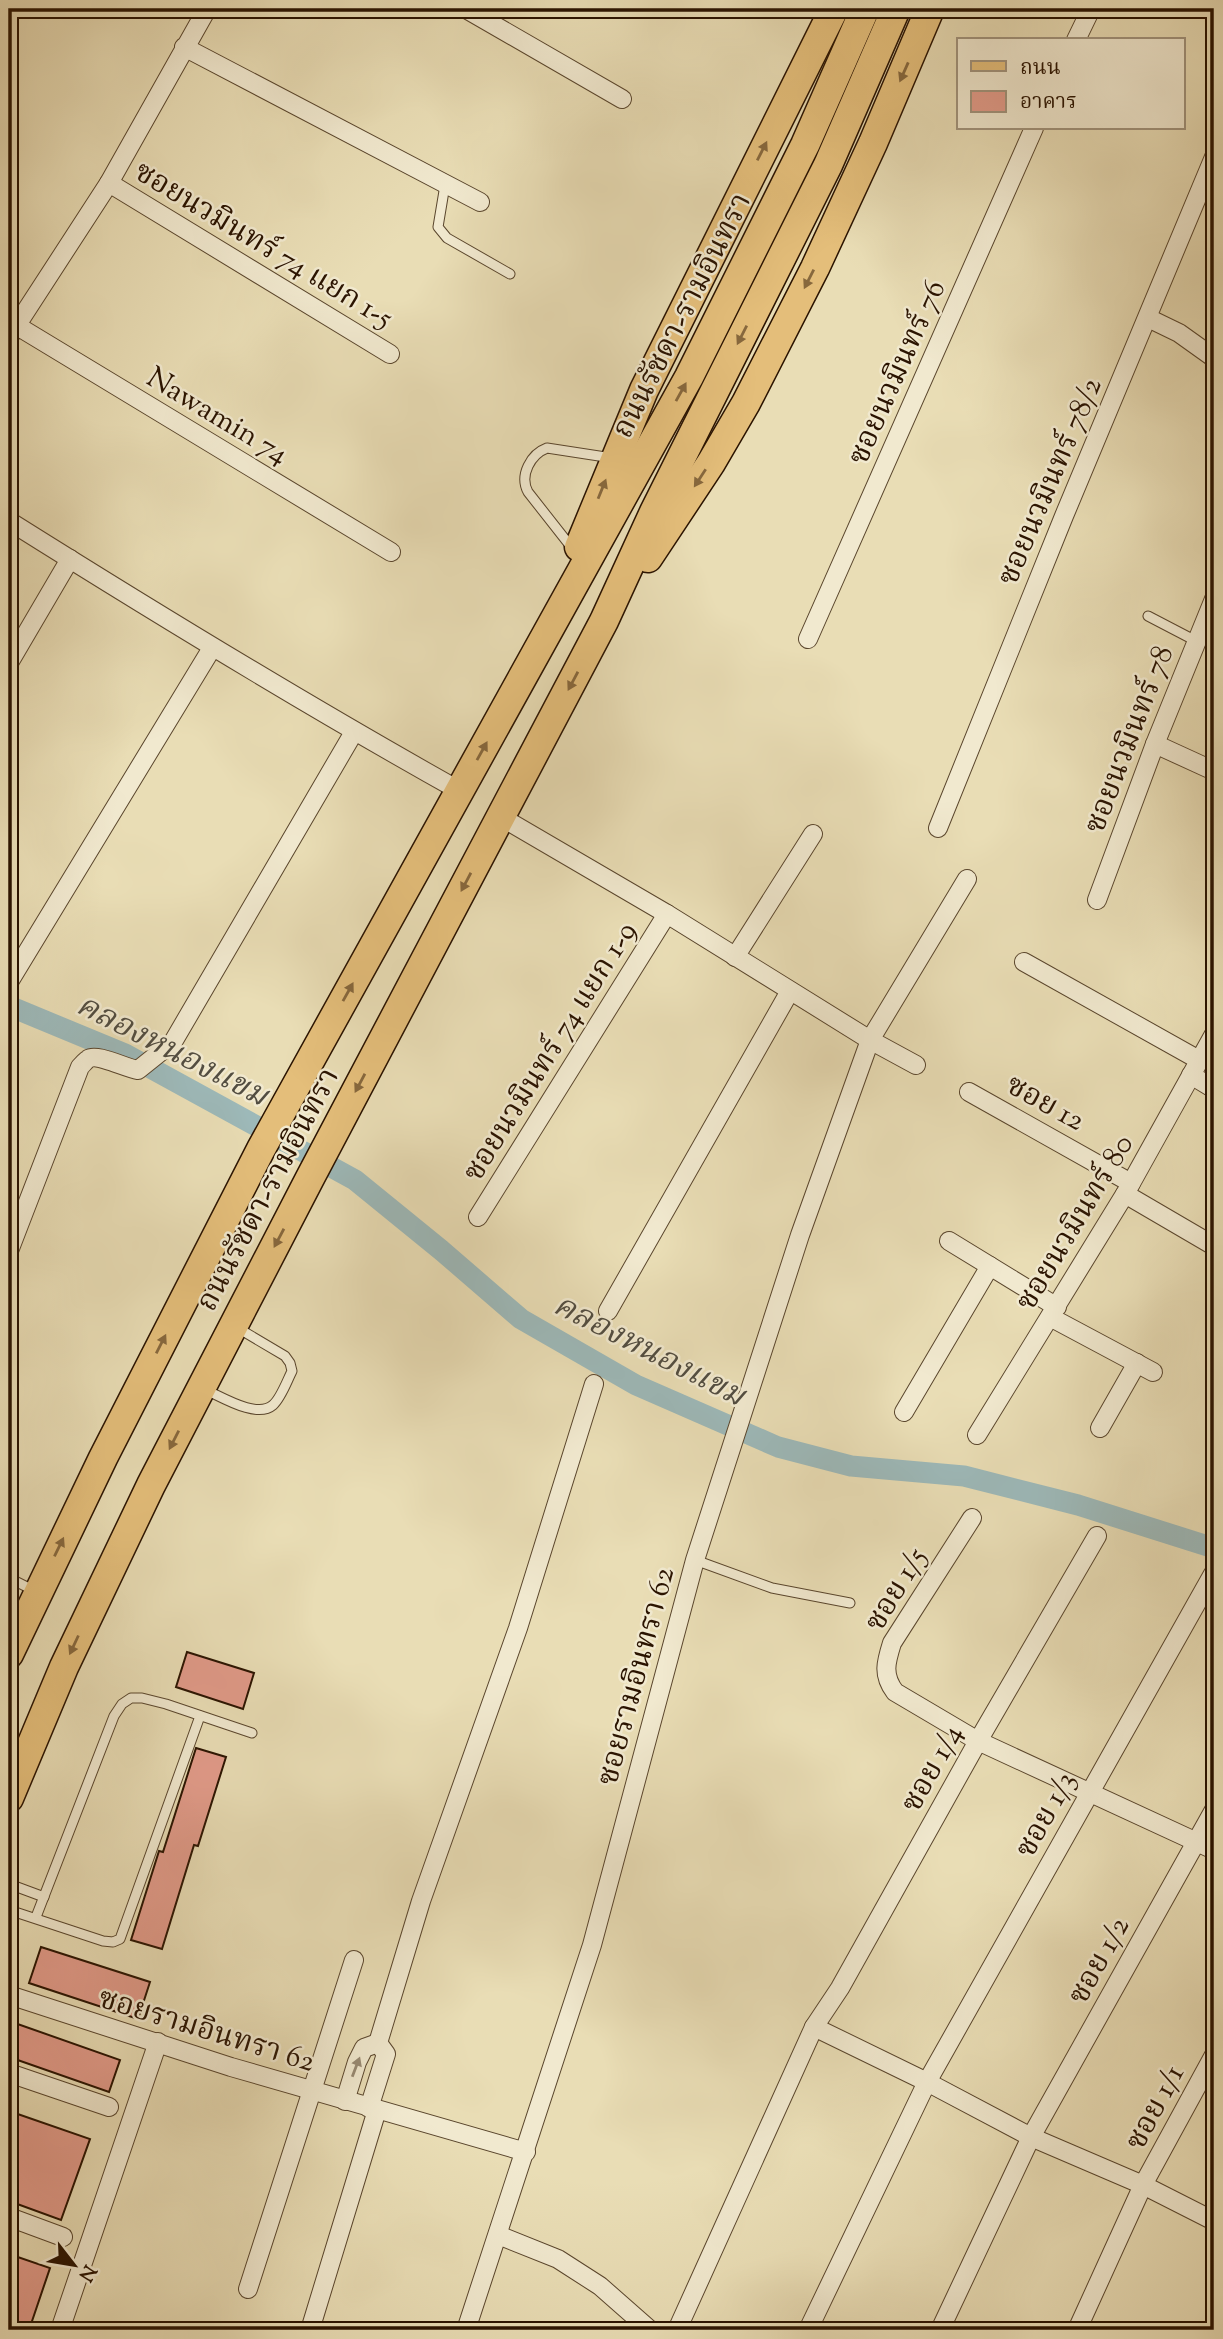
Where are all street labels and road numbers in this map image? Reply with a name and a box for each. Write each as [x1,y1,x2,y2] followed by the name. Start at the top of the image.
[125,152,400,341] street label: ซอยนวมินทร์ 74 แยก 1-5
[603,186,764,446] street label: ถนนรัชดา-รามอินทรา
[838,274,958,472] street label: ซอยนวมินทร์ 76
[137,358,296,477] street label: Nawamin 74
[988,371,1114,592] street label: ซอยนวมินทร์ 78/2
[1075,640,1186,840] street label: ซอยนวมินทร์ 78
[454,914,649,1191] street label: ซอยนวมินทร์ 74 แยก 1-9
[187,1061,352,1320] street label: ถนนรัชดา-รามอินทรา
[998,1065,1092,1143] street label: ซอย 12
[1007,1127,1146,1320] street label: ซอยนวมินทร์ 80
[855,1540,939,1640] street label: ซอย 1/5
[588,1563,687,1791] street label: ซอยรามอินทรา 62
[892,1718,975,1821] street label: ซอย 1/4
[1006,1764,1088,1866] street label: ซอย 1/3
[1059,1910,1142,2013] street label: ซอย 1/2
[93,1978,320,2085] street label: ซอยรามอินทรา 62
[1116,2058,1197,2158] street label: ซอย 1/1

